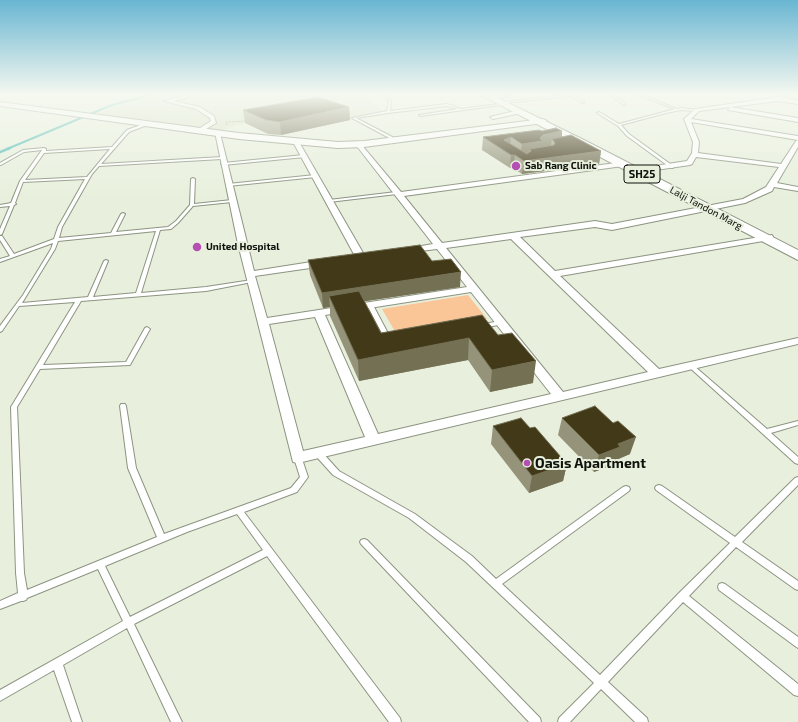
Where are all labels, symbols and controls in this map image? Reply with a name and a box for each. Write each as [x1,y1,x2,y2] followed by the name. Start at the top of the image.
[510,160,522,172] marker: Sab Rang Clinic
[525,160,597,172] place label: Sab Rang Clinic
[624,165,660,183] road number: SH25
[668,184,744,232] street label: Lalji Tandon Marg
[191,241,203,253] marker: United Hospital
[206,241,279,253] place label: United Hospital
[535,455,646,471] place label: Oasis Apartment
[522,458,532,468] marker: Oasis Apartment

